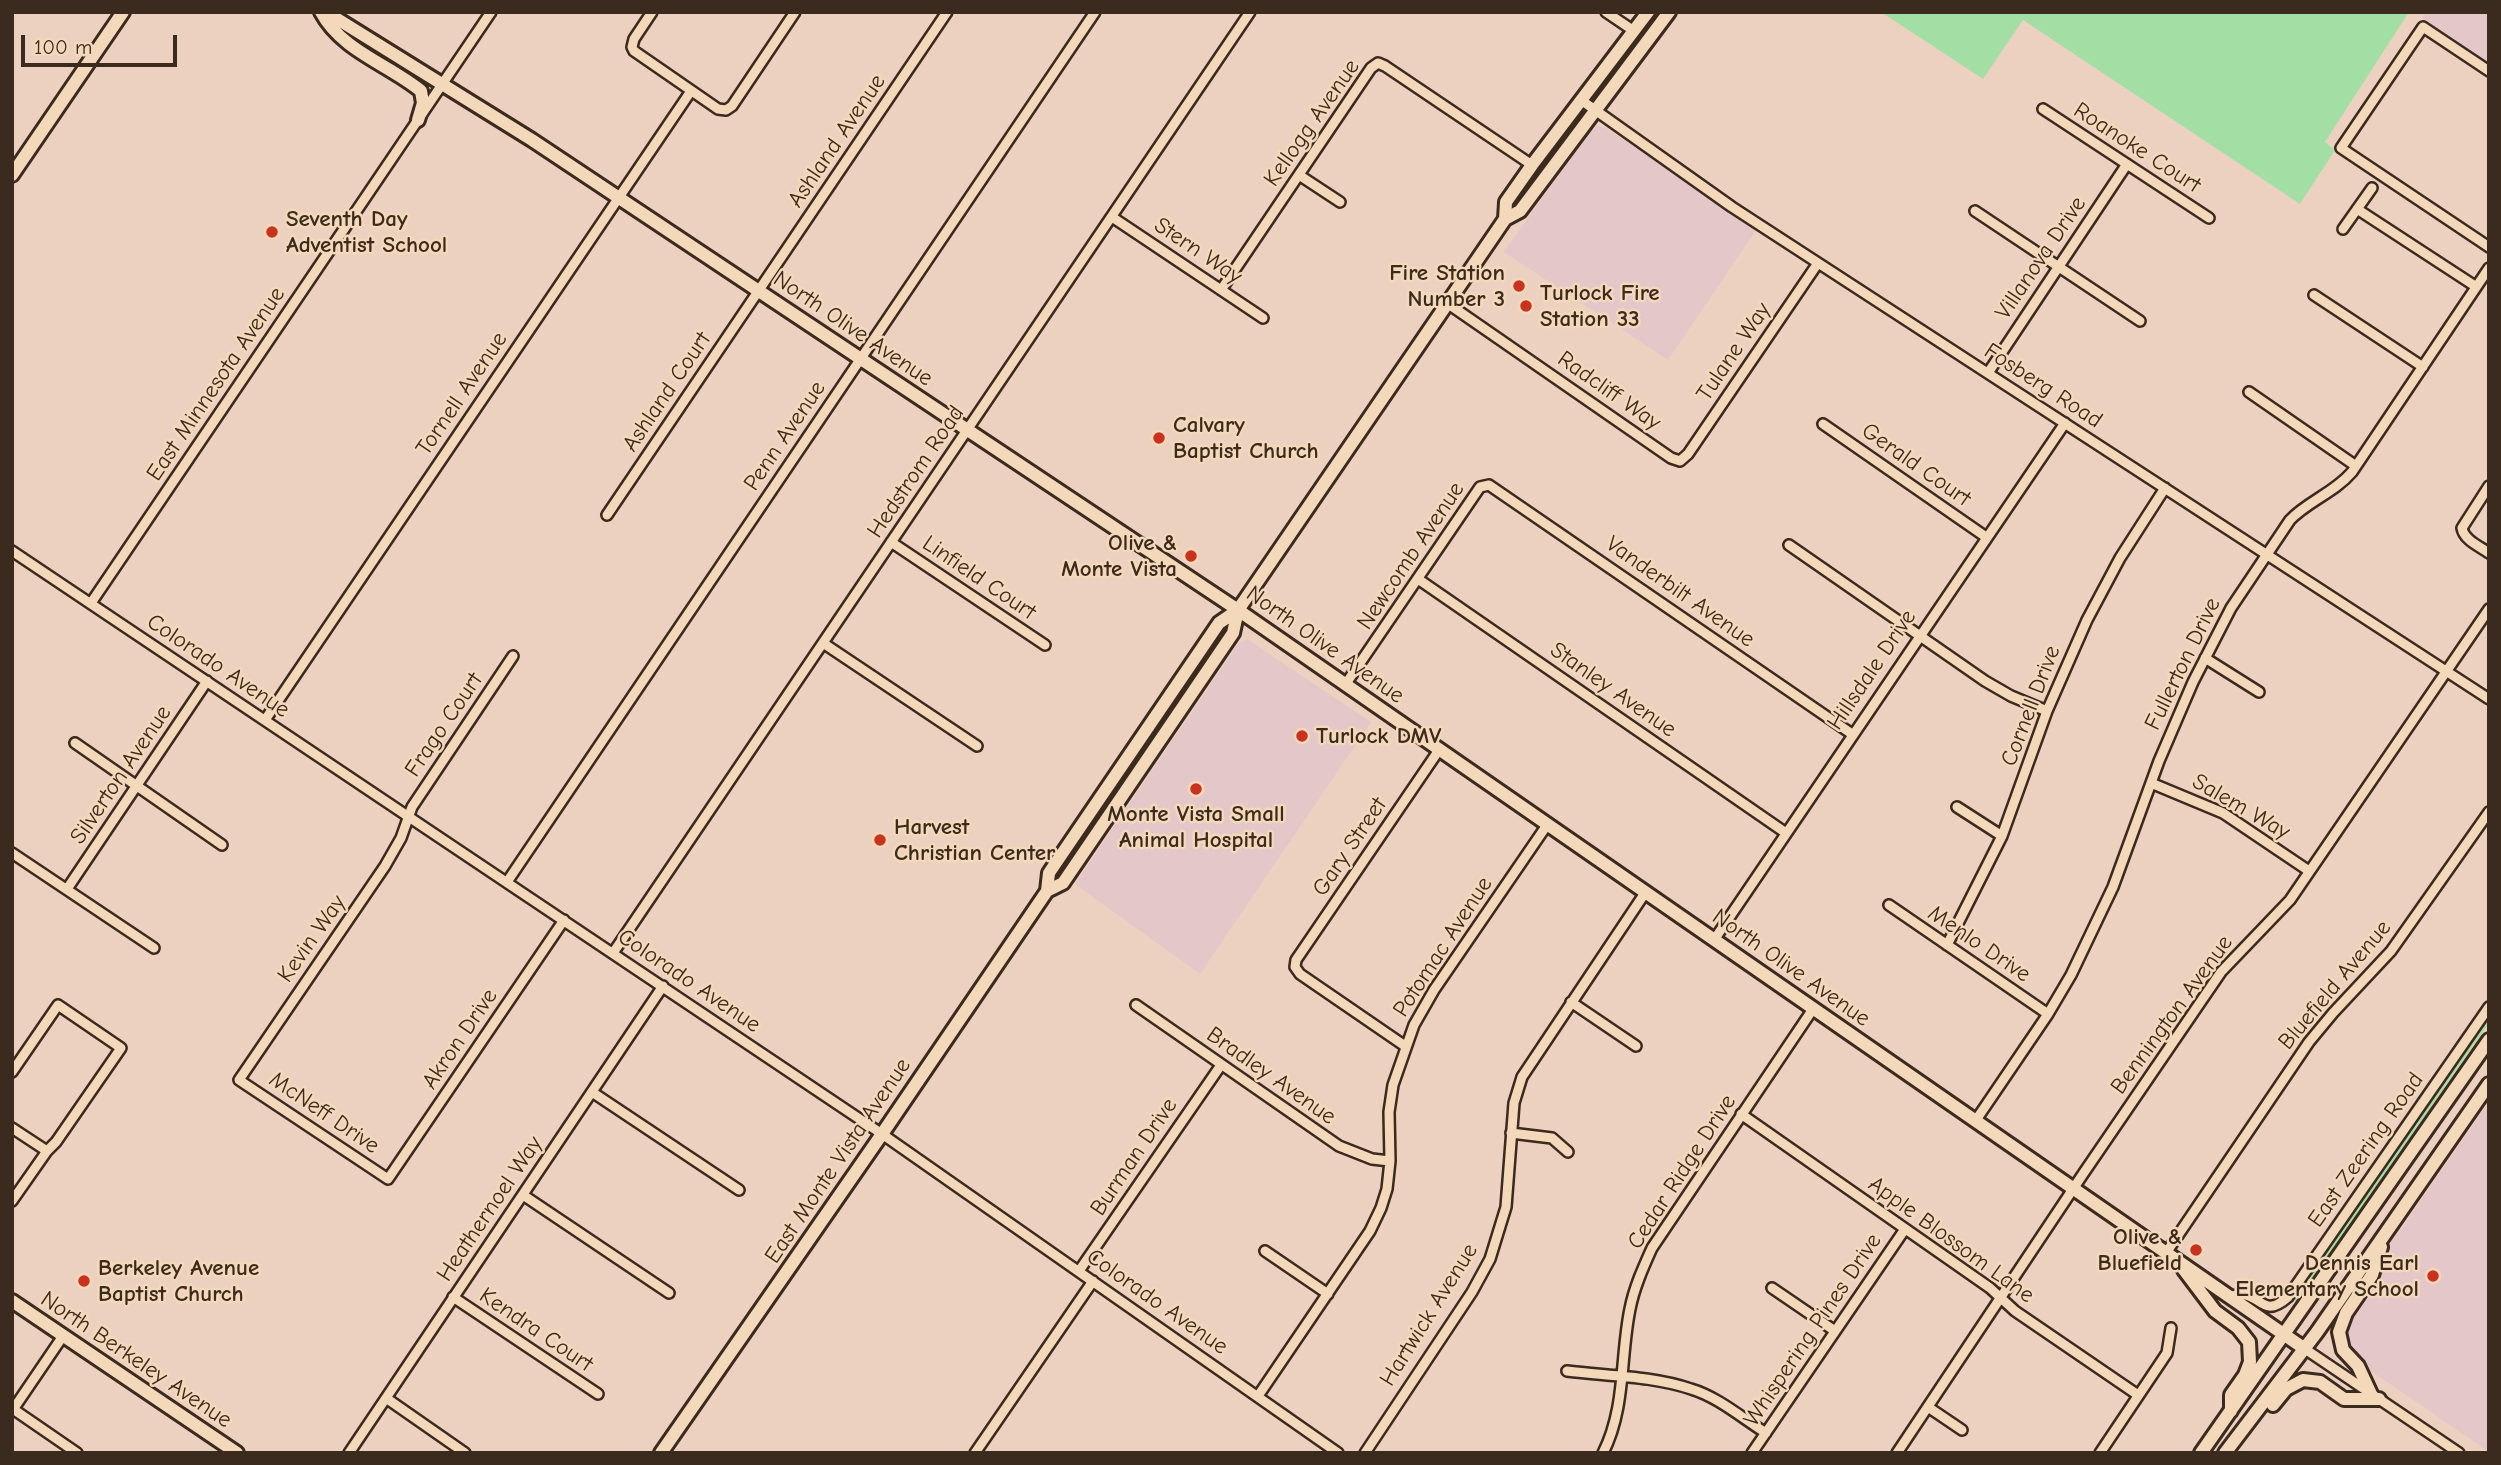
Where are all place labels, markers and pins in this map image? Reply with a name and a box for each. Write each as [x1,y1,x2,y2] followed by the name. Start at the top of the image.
[286,205,447,259] place label: Seventh Day Adventist School
[264,224,280,240] marker: Seventh Day Adventist School
[1389,259,1505,313] place label: Fire Station Number 3
[1511,278,1527,294] marker: Fire Station Number 3
[1540,279,1660,333] place label: Turlock Fire Station 33
[1518,298,1534,314] marker: Turlock Fire Station 33
[1173,411,1319,465] place label: Calvary Baptist Church
[1151,430,1167,446] marker: Calvary Baptist Church
[1061,529,1177,583] place label: Olive & Monte Vista
[1183,548,1199,564] marker: Olive & Monte Vista
[1316,722,1441,750] place label: Turlock DMV
[1294,728,1310,744] marker: Turlock DMV
[1188,781,1204,797] marker: Monte Vista Small Animal Hospital
[1107,800,1285,854] place label: Monte Vista Small Animal Hospital
[894,813,1055,867] place label: Harvest Christian Center
[872,832,888,848] marker: Harvest Christian Center
[2098,1223,2182,1277] place label: Olive & Bluefield
[2188,1242,2204,1258] marker: Olive & Bluefield
[2235,1249,2419,1303] place label: Dennis Earl Elementary School
[98,1254,259,1308] place label: Berkeley Avenue Baptist Church
[2425,1268,2441,1284] marker: Dennis Earl Elementary School
[76,1273,92,1289] marker: Berkeley Avenue Baptist Church

